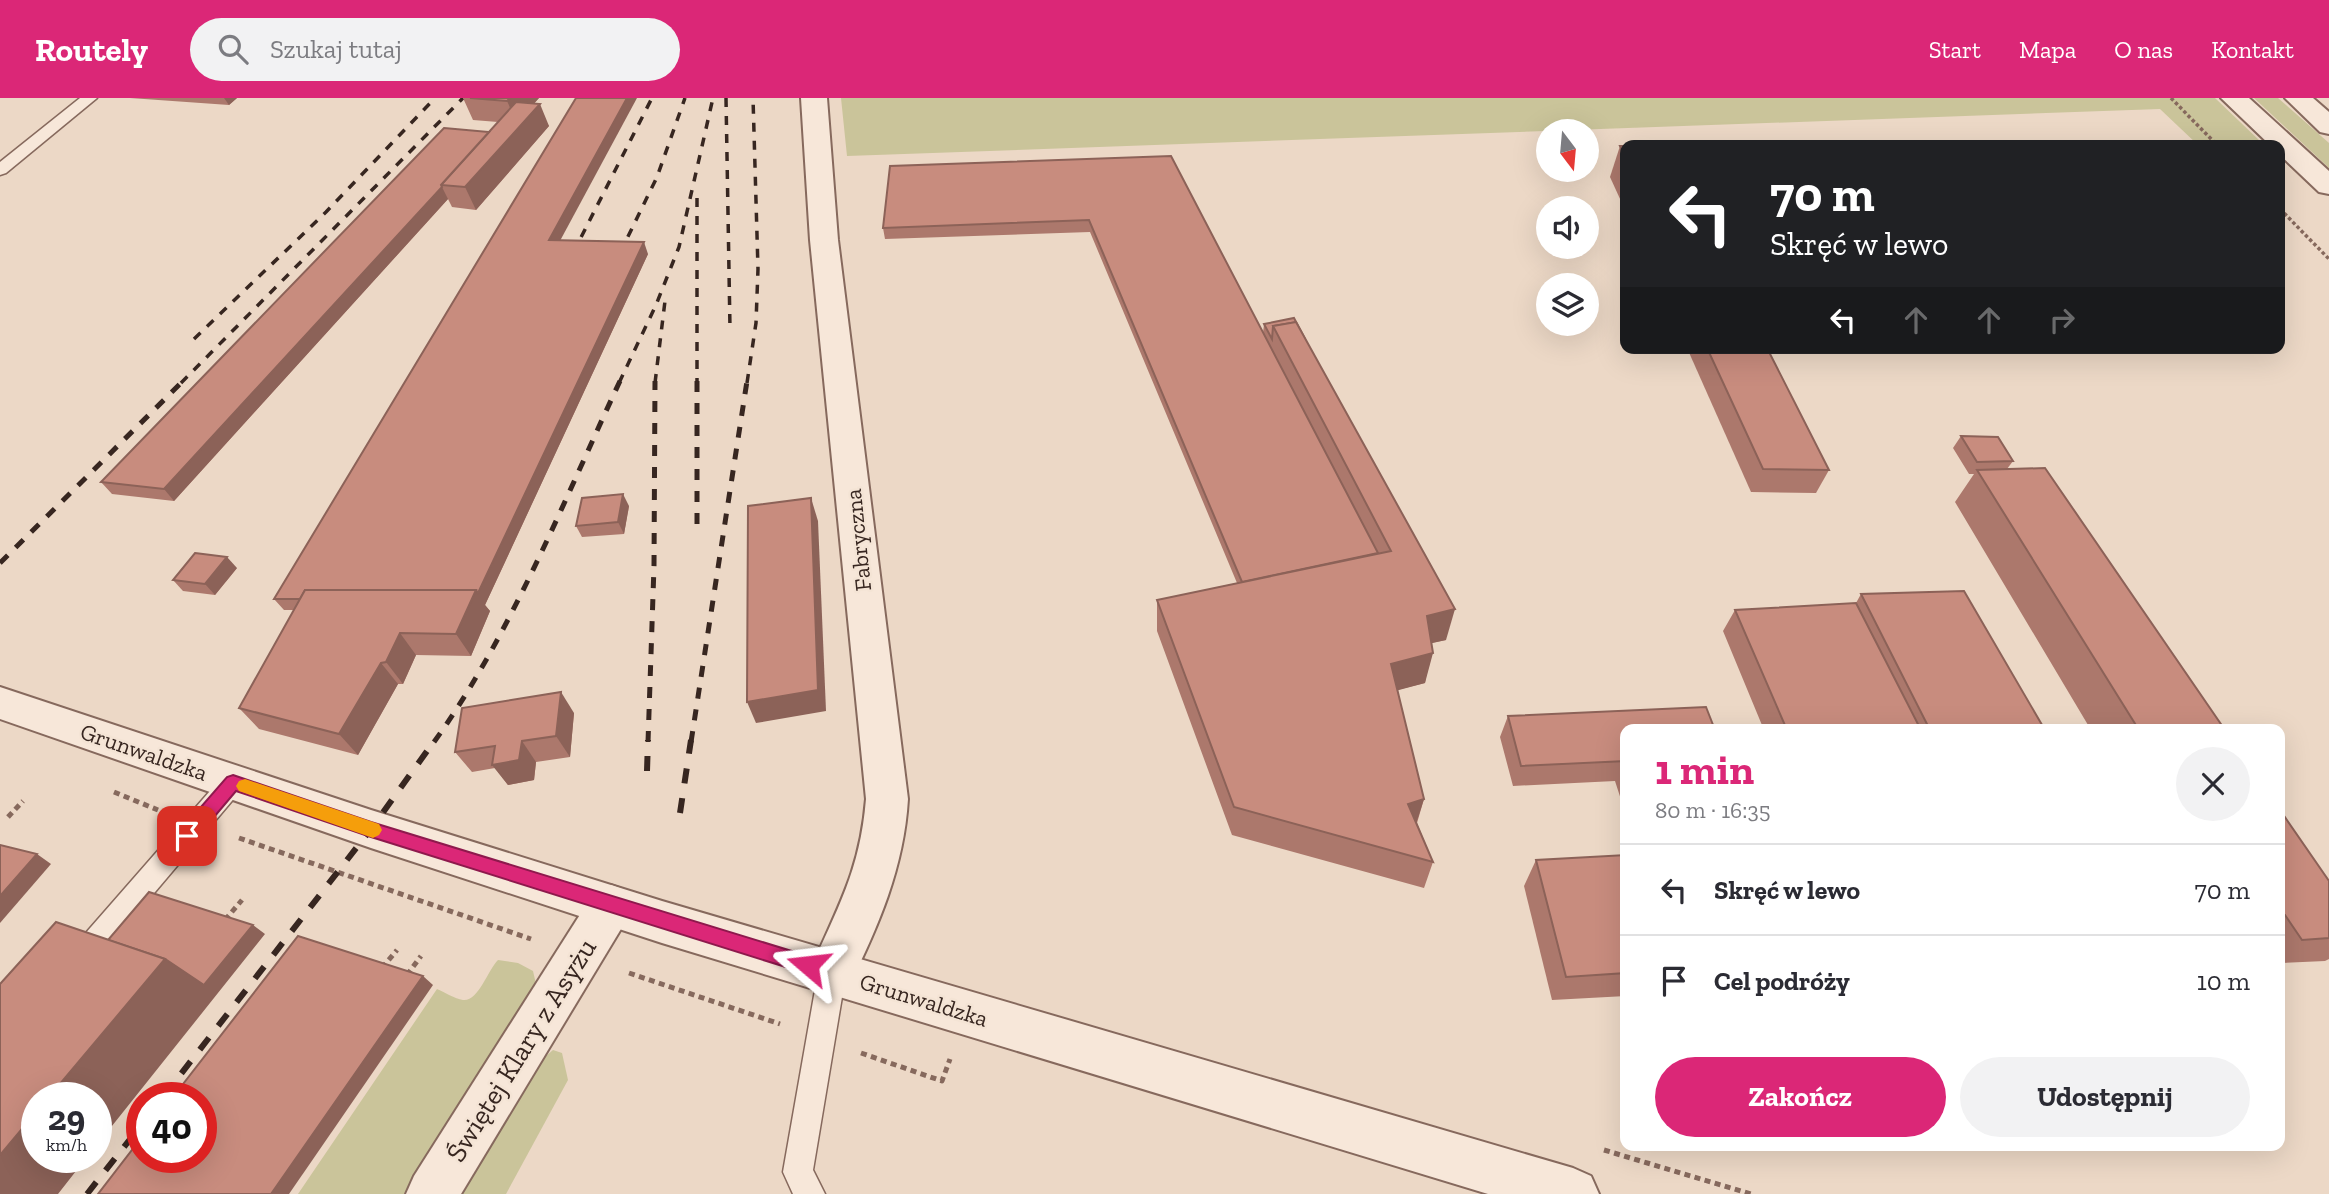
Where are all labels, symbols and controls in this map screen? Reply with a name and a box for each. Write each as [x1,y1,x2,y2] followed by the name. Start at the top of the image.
[190,18,680,81] search box
[35,30,148,69] text: Routely
[214,30,252,68] icon: search
[270,33,402,65] text: Szukaj tutaj
[1929,35,1981,64] text: Start
[2019,35,2076,64] text: Mapa
[2114,35,2173,64] text: O nas
[2211,35,2294,64] text: Kontakt
[1536,119,1600,182] north arrow
[1536,119,1599,336] map controls
[1770,165,1875,224] text: 70 m
[1655,168,1746,259] icon: left
[1536,196,1599,259] button: sound
[1770,225,1948,263] text: Skręć w lewo
[1536,273,1599,336] button: layers
[1824,301,1862,339] icon: left
[1897,301,1935,339] icon: ahead
[1970,301,2008,339] icon: ahead
[2043,301,2081,339] icon: right
[839,487,877,593] street label: Fabryczna
[77,717,211,787] street label: Grunwaldzka
[1655,744,1754,795] text: 1 min
[2176,747,2250,821] button: close
[1655,796,1770,824] text: 80 m · 16:35
[157,806,217,866] pin
[168,817,206,855] icon: arrive
[1655,871,1693,909] icon: left
[1714,874,1860,906] text: Skręć w lewo
[2194,874,2250,906] text: 70 m
[771,928,845,1002] position arrow
[439,932,603,1168] street label: Świętej Klary z Asyżu
[1655,962,1693,1000] icon: arrive
[1714,965,1850,997] text: Cel podróży
[2197,965,2250,997] text: 10 m
[857,967,991,1033] street label: Grunwaldzka
[1655,1057,1946,1137] button: Zakończ
[1960,1057,2250,1137] button: Udostępnij
[126,1082,217,1173] speed limit sign: 40
[48,1097,85,1139] text: 29
[46,1134,87,1156] text: km/h

